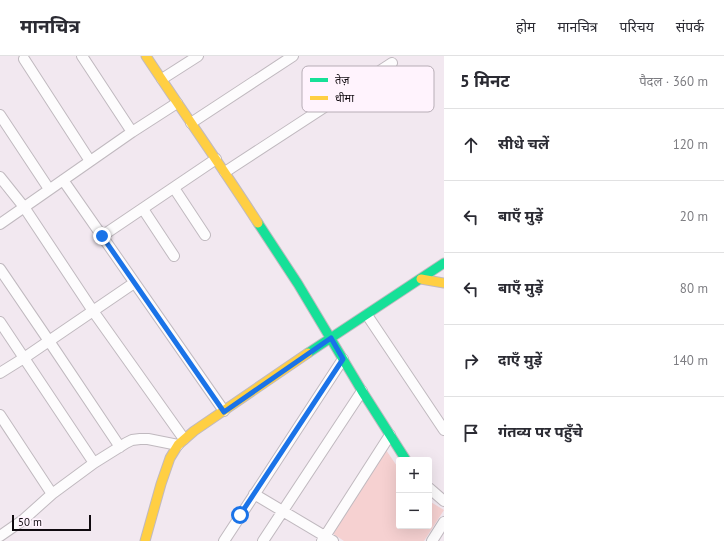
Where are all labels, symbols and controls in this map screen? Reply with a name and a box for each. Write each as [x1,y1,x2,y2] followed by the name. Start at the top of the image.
[20,14,80,38] text: मानचित्र
[516,18,535,36] text: होम
[557,18,598,36] text: मानचित्र
[620,18,654,36] text: परिचय
[676,18,704,36] text: संपर्क
[302,66,434,112] legend
[460,70,510,92] text: 5 मिनट
[335,73,350,87] text: तेज़
[639,73,708,90] text: पैदल · 360 m
[335,91,354,105] text: धीमा
[460,134,482,156] icon: ahead
[498,134,549,153] text: सीधे चलें
[673,136,708,153] text: 120 m
[460,206,482,228] icon: left
[498,206,543,225] text: बाएँ मुड़ें
[680,208,708,225] text: 20 m
[93,227,111,245] route end
[460,278,482,300] icon: left
[498,278,543,297] text: बाएँ मुड़ें
[680,280,708,297] text: 80 m
[460,350,482,372] icon: right
[498,350,542,369] text: दाएँ मुड़ें
[673,352,708,369] text: 140 m
[460,422,482,444] icon: arrive
[498,422,583,441] text: गंतव्य पर पहुँचे
[396,457,432,529] map controls
[396,457,432,493] button: +
[396,493,432,529] button: −
[231,506,249,524] route start
[12,513,91,532] scale bar
[18,515,42,529] text: 50 m

